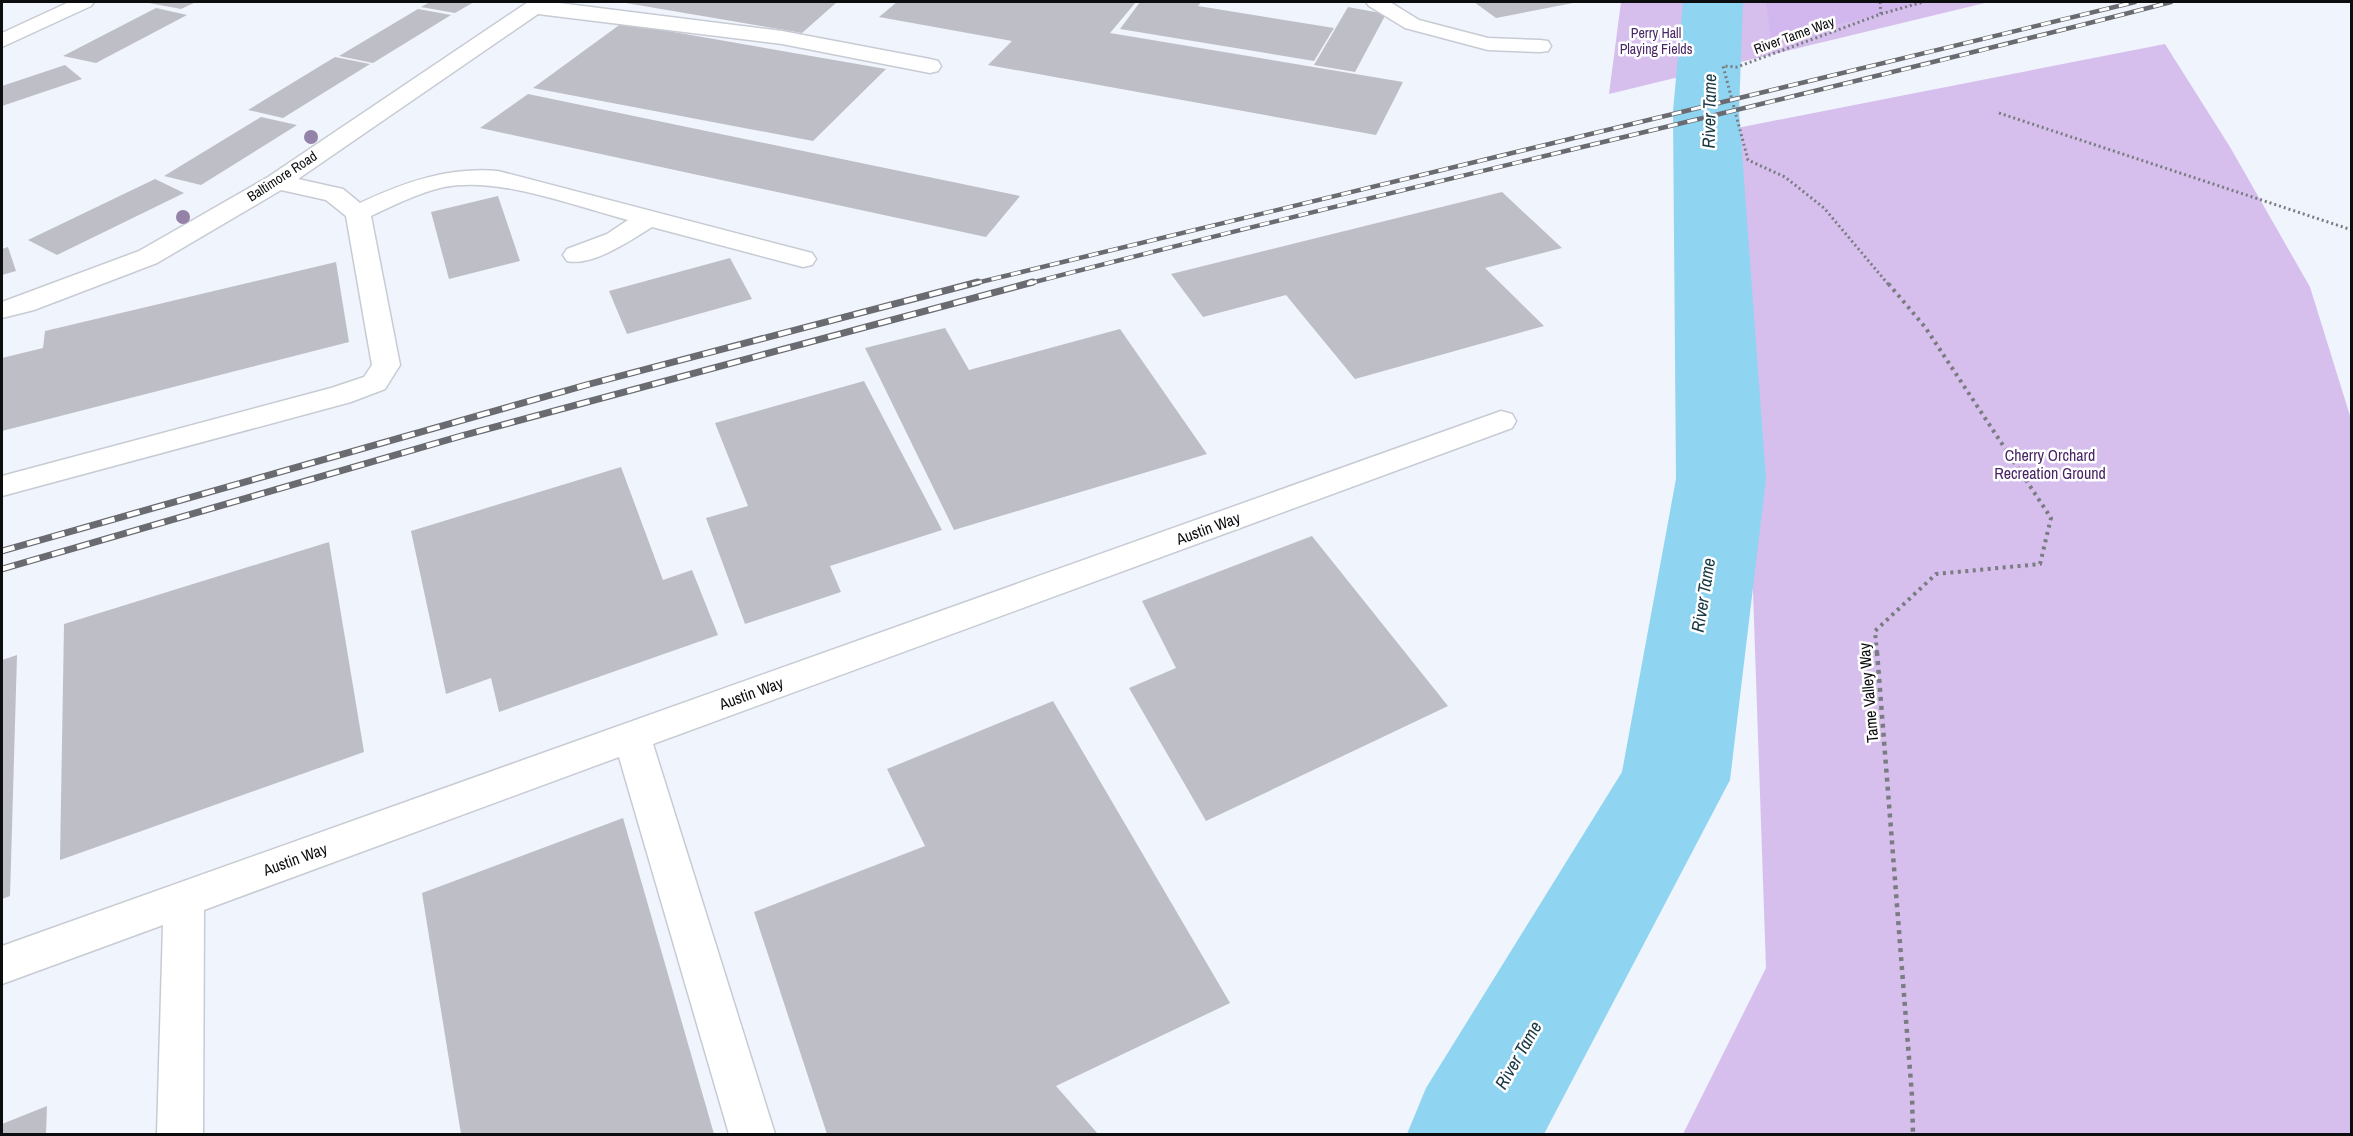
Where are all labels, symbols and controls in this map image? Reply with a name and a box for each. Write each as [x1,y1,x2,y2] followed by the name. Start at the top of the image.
[1751,12,1837,58] street label: River Tame Way
[1620,24,1693,58] park label: Perry Hall Playing Fields
[1696,73,1722,149] water label: River Tame
[244,147,320,205] street label: Baltimore Road
[1994,444,2106,484] park label: Cherry Orchard Recreation Ground
[1172,506,1243,550] street label: Austin Way
[1685,556,1721,634] water label: River Tame
[1853,642,1883,744] street label: Tame Valley Way
[715,671,786,715] street label: Austin Way
[259,837,330,881] street label: Austin Way
[1488,1016,1548,1094] water label: River Tame

